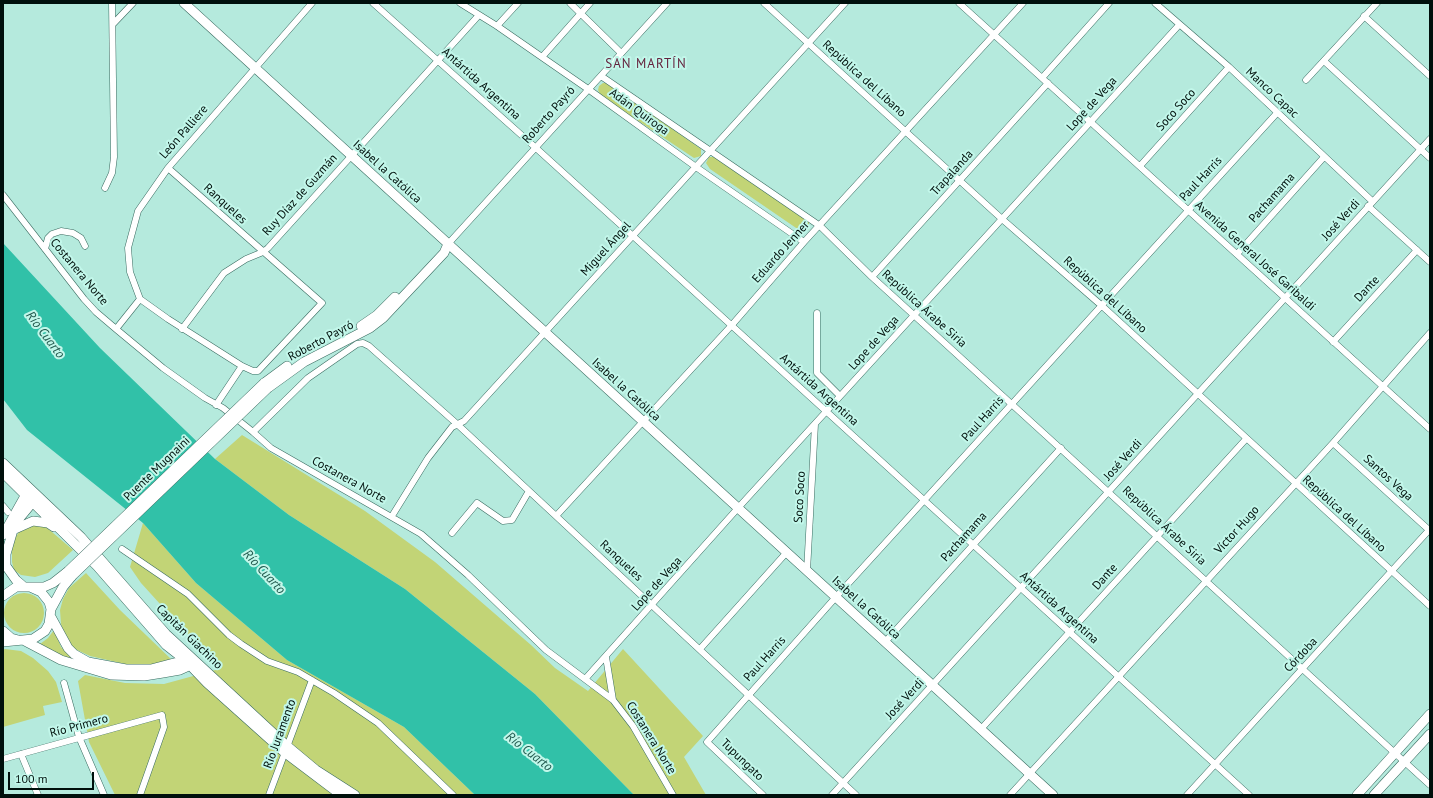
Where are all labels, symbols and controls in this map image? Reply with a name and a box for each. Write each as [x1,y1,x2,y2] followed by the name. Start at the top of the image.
[819,38,909,120] street label: República del Líbano
[439,45,523,123] street label: Antártida Argentina
[605,56,687,72] district label: SAN MARTÍN
[1243,65,1301,121] street label: Manco Capac
[1064,74,1120,134] street label: Lope de Vega
[520,83,578,147] street label: Roberto Payró
[606,86,672,138] street label: Adán Quiroga
[1153,86,1199,134] street label: Soco Soco
[157,102,211,162] street label: León Palliere
[350,137,424,207] street label: Isabel la Católica
[928,147,976,199] street label: Trapalanda
[259,151,341,239] street label: Ruy Díaz de Guzmán
[1177,154,1225,204] street label: Paul Harris
[1246,170,1298,226] street label: Pachamama
[200,181,250,227] street label: Ranqueles
[1319,197,1363,243] street label: José Verdi
[1192,198,1318,314] street label: Avenida General José Garibaldi
[749,218,813,286] street label: Eduardo Jenner
[578,219,634,279] street label: Miguel Ángel
[47,236,111,308] street label: Costanera Norte
[1060,254,1150,336] street label: República del Líbano
[879,267,969,351] street label: República Árabe Siria
[1351,273,1383,305] street label: Dante
[22,308,68,362] water label: Río Cuarto
[846,313,902,373] street label: Lope de Vega
[286,318,356,364] street label: Roberto Payró
[777,351,861,429] street label: Antártida Argentina
[589,355,663,425] street label: Isabel la Católica
[959,393,1007,445] street label: Paul Harris
[121,434,193,504] street label: Puente Mugnaini
[1101,437,1145,483] street label: José Verdi
[1360,452,1416,504] street label: Santos Vega
[309,454,389,506] street label: Costanera Norte
[791,471,809,523] street label: Soco Soco
[1299,473,1389,555] street label: República del Líbano
[1119,484,1209,568] street label: República Árabe Siria
[1212,503,1262,557] street label: Víctor Hugo
[938,509,990,565] street label: Pachamama
[597,538,645,584] street label: Ranqueles
[240,547,288,597] water label: Río Cuarto
[629,554,685,614] street label: Lope de Vega
[1089,561,1121,593] street label: Dante
[1017,569,1101,647] street label: Antártida Argentina
[829,573,903,643] street label: Isabel la Católica
[153,602,225,672] street label: Capitán Giachino
[741,633,789,685] street label: Paul Harris
[1281,635,1321,675] street label: Córdoba
[883,676,927,722] street label: José Verdi
[261,697,299,771] street label: Río Juramento
[623,699,679,777] street label: Costanera Norte
[48,711,110,741] street label: Río Primero
[503,729,555,775] water label: Río Cuarto
[718,736,766,784] street label: Tupungato
[10,764,96,790] scale bar
[15,771,48,786] text: 100 m

